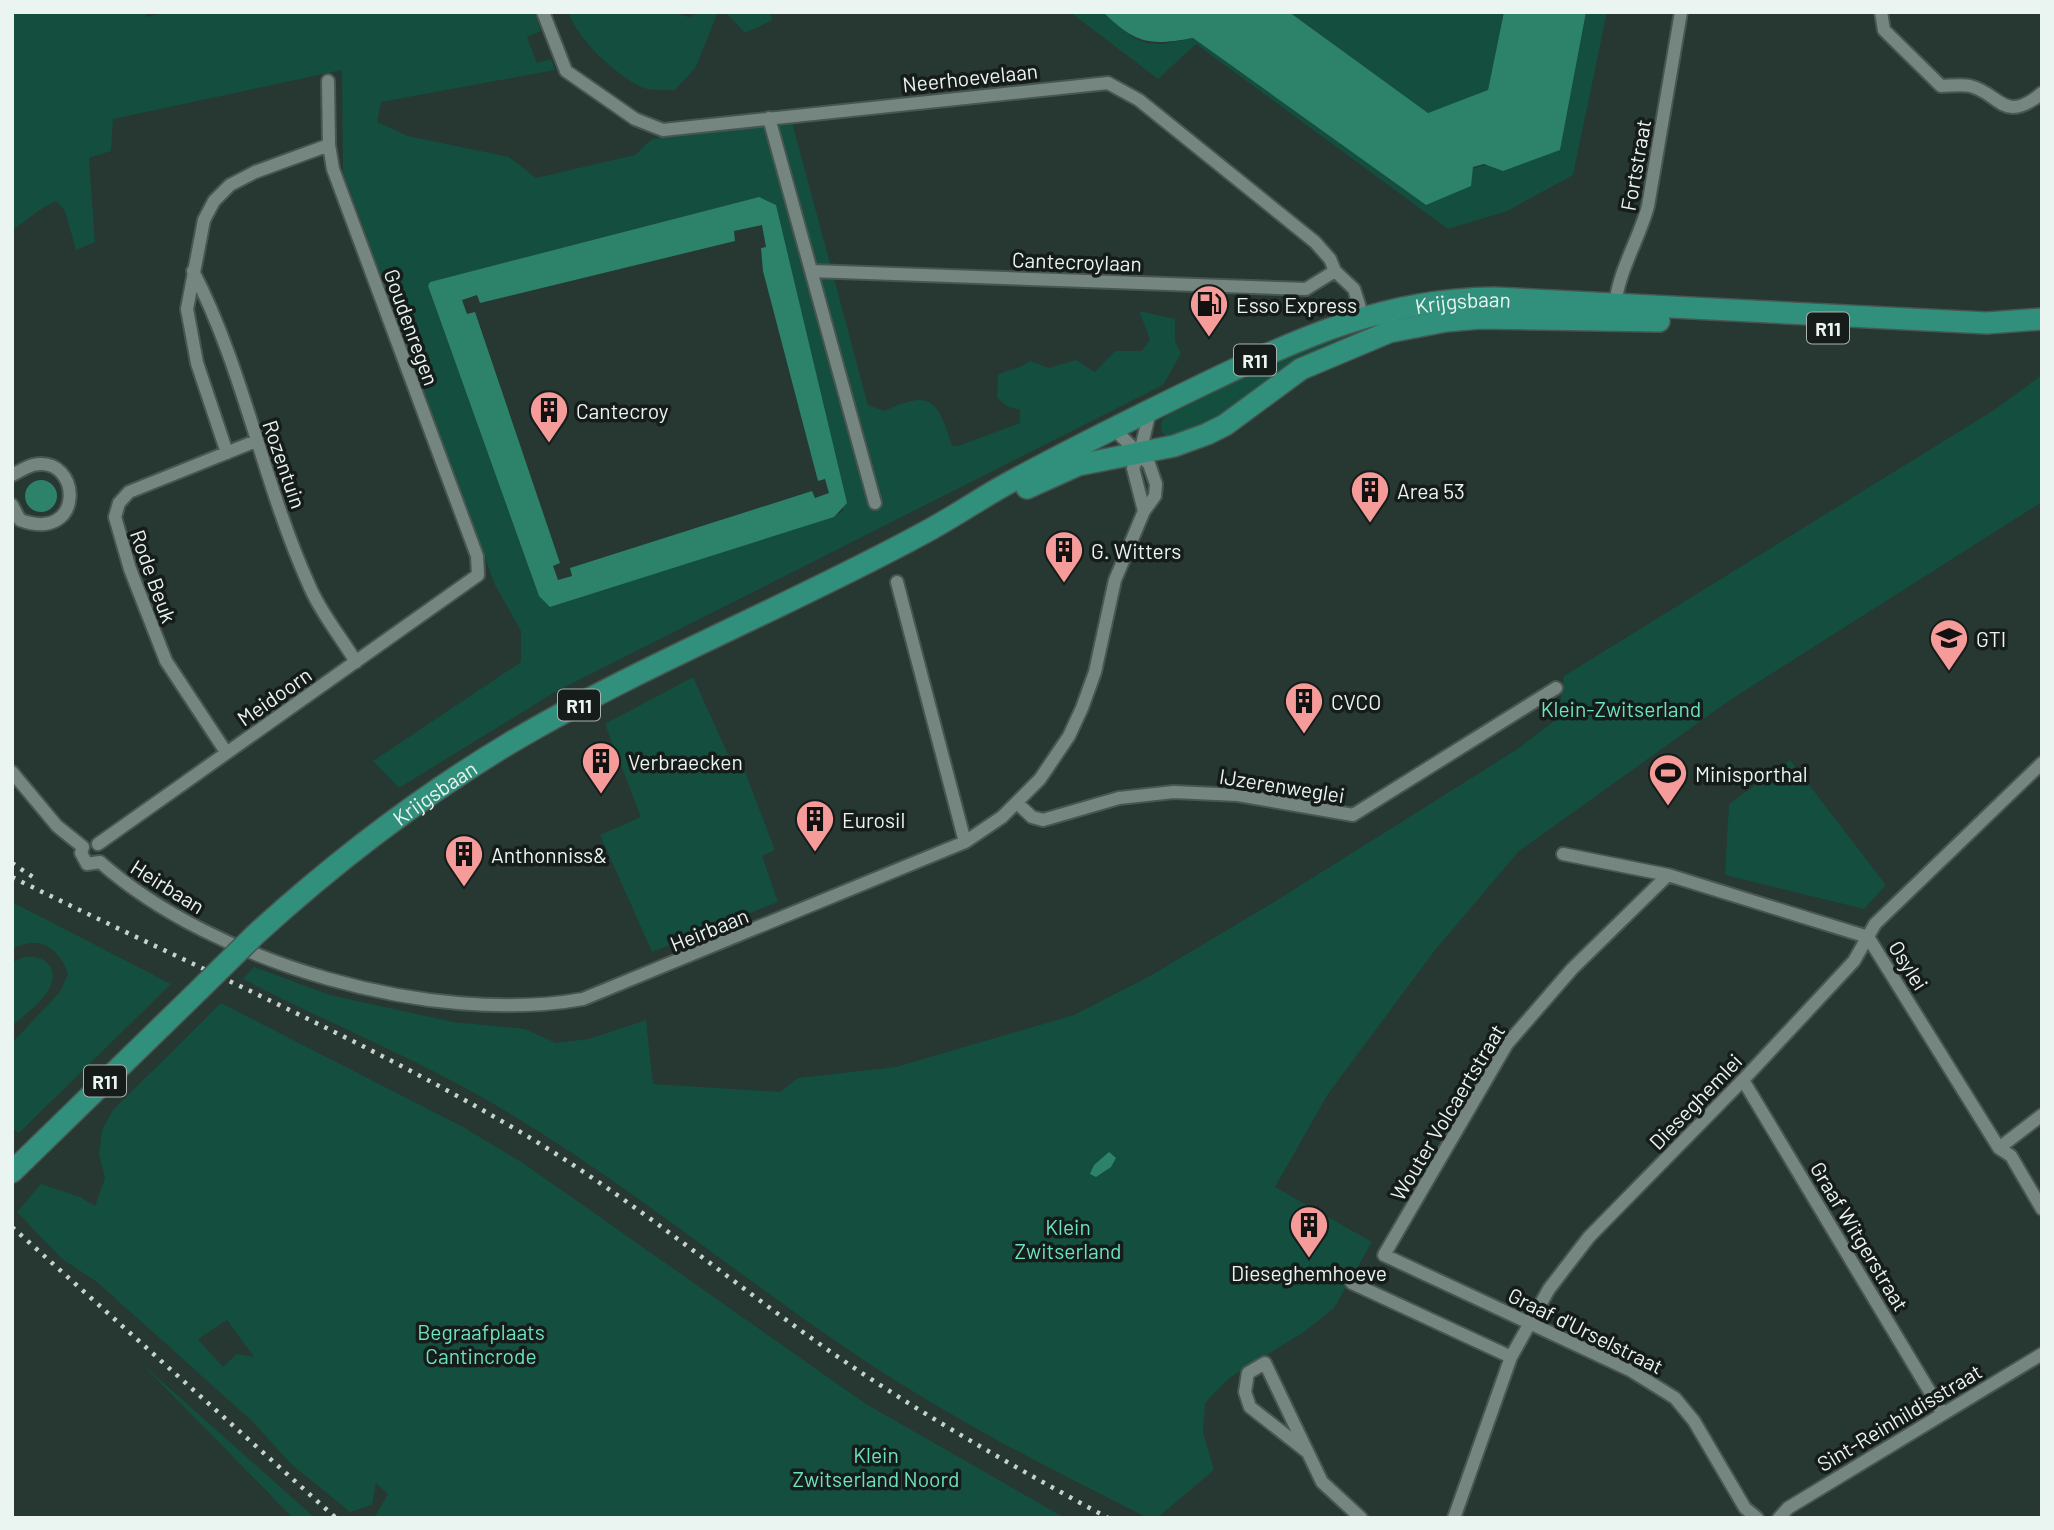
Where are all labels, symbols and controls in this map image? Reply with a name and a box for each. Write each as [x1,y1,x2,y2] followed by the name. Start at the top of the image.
[901,57,1039,97] street label: Neerhoevelaan
[1615,117,1655,213] street label: Fortstraat
[1012,246,1142,276] street label: Cantecroylaan
[379,265,445,389] street label: Goudenregen
[1188,283,1230,338] fuel station icon: Esso Express
[1413,285,1512,318] street label: Krijgsbaan
[1236,292,1357,317] place label: Esso Express
[1807,312,1849,344] road number: R11
[1234,344,1276,376] road number: R11
[528,389,570,444] building icon: Cantecroy
[576,398,669,423] place label: Cantecroy
[258,417,312,511] street label: Rozentuin
[1349,469,1391,524] building icon: Area 53
[1397,478,1465,503] place label: Area 53
[126,526,182,626] street label: Rode Beuk
[1043,529,1085,584] building icon: G. Witters
[1091,538,1181,563] place label: G. Witters
[1928,617,1970,672] school or university icon: GTI
[1976,626,2006,651] place label: GTI
[232,661,316,731] street label: Meidoorn
[1283,680,1325,735] building icon: CVCO
[1331,689,1381,714] place label: CVCO
[558,690,600,720] road number: R11
[1541,696,1701,721] park label: Klein-Zwitserland
[580,740,622,795] building icon: Verbraecken
[628,749,743,774] place label: Verbraecken
[1647,752,1689,807] sports icon: Minisporthal
[387,755,481,830] street label: Krijgsbaan
[1695,761,1808,786] place label: Minisporthal
[1218,763,1346,807] street label: IJzerenweglei
[794,798,836,853] building icon: Eurosil
[842,807,905,832] place label: Eurosil
[443,833,485,888] building icon: Anthonniss&
[491,842,607,867] place label: Anthonniss&
[127,854,209,918] street label: Heirbaan
[666,902,752,956] street label: Heirbaan
[1884,936,1934,994] street label: Osylei
[1385,1019,1509,1205] street label: Wouter Volcaertstraat
[1643,1048,1747,1154] street label: Dieseghemlei
[84,1065,126,1096] road number: R11
[1806,1157,1914,1315] street label: Graaf Witgerstraat
[1288,1204,1330,1259] building icon: Dieseghemhoeve
[1015,1214,1121,1263] park label: Klein Zwitserland
[1231,1260,1387,1285] place label: Dieseghemhoeve
[1504,1282,1668,1378] street label: Graaf d'Urselstraat
[417,1319,545,1368] park label: Begraafplaats Cantincrode
[1812,1358,1986,1476] street label: Sint-Reinhildisstraat
[792,1442,960,1491] park label: Klein Zwitserland Noord

